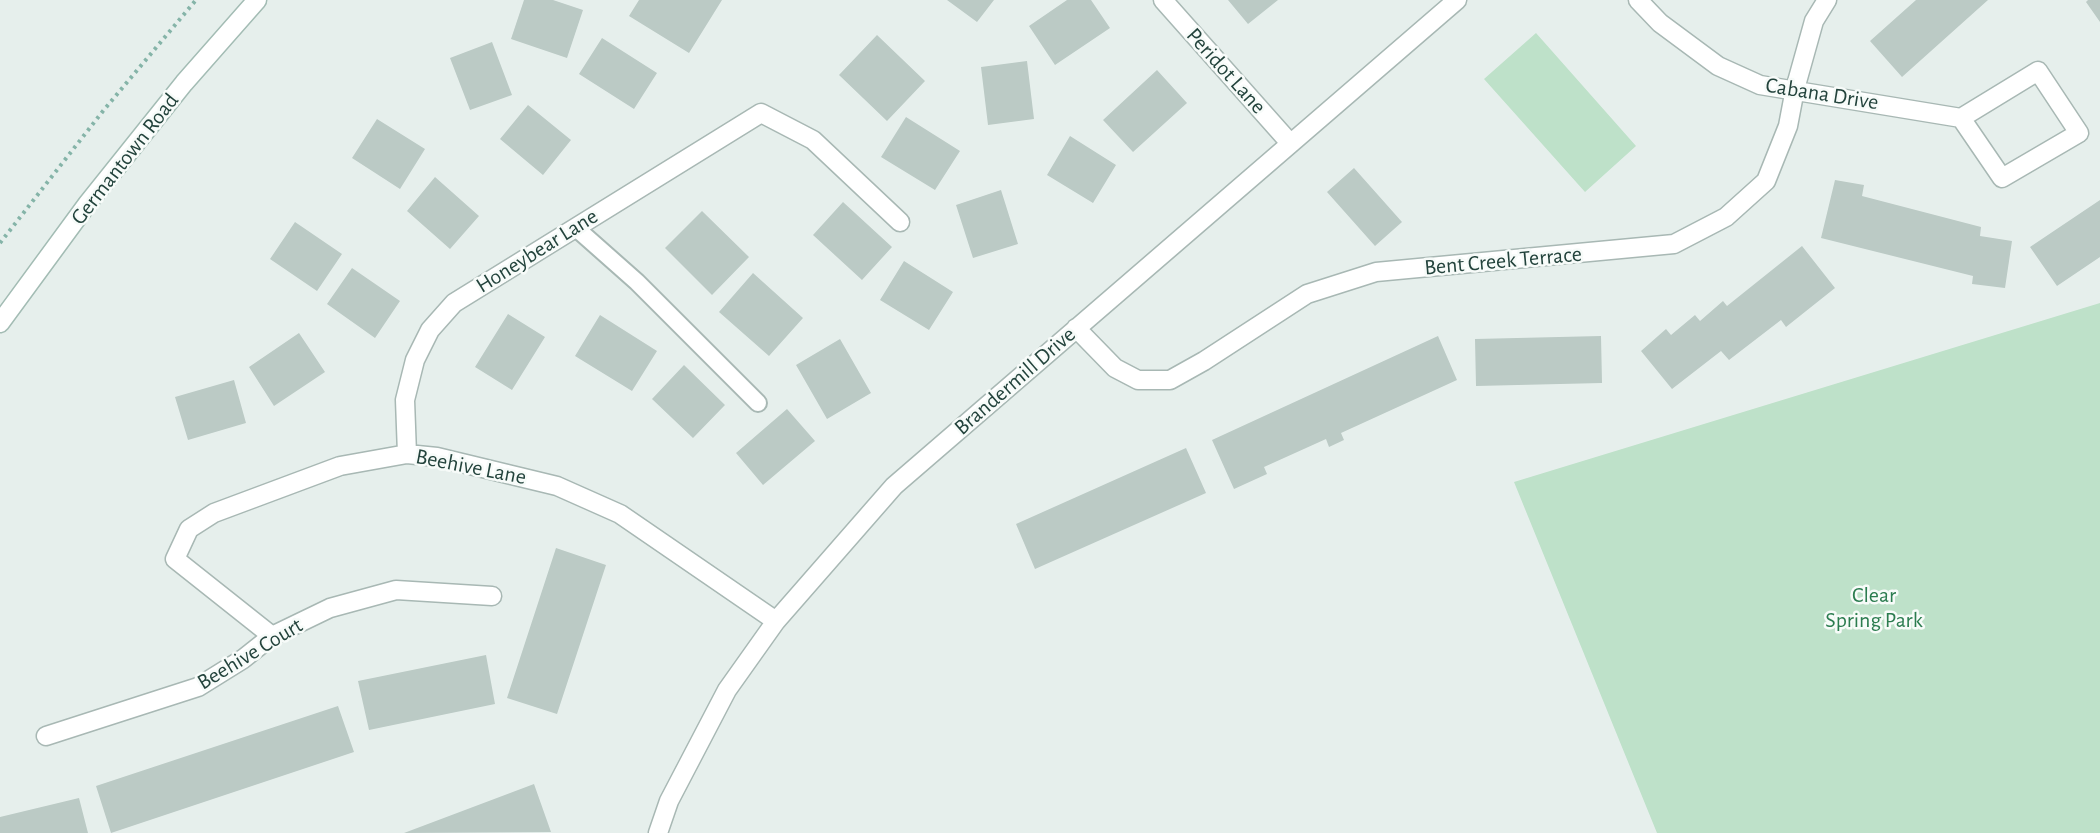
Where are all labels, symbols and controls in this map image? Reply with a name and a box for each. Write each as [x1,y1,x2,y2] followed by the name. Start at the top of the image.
[1181,23,1271,119] street label: Peridot Lane
[1764,72,1880,116] street label: Cabana Drive
[65,88,185,230] street label: Germantown Road
[471,203,603,299] street label: Honeybear Lane
[1423,241,1583,281] street label: Bent Creek Terrace
[949,321,1081,441] street label: Brandermill Drive
[414,443,528,491] street label: Beehive Lane
[1825,582,1923,634] park label: Clear Spring Park
[192,612,308,696] street label: Beehive Court

